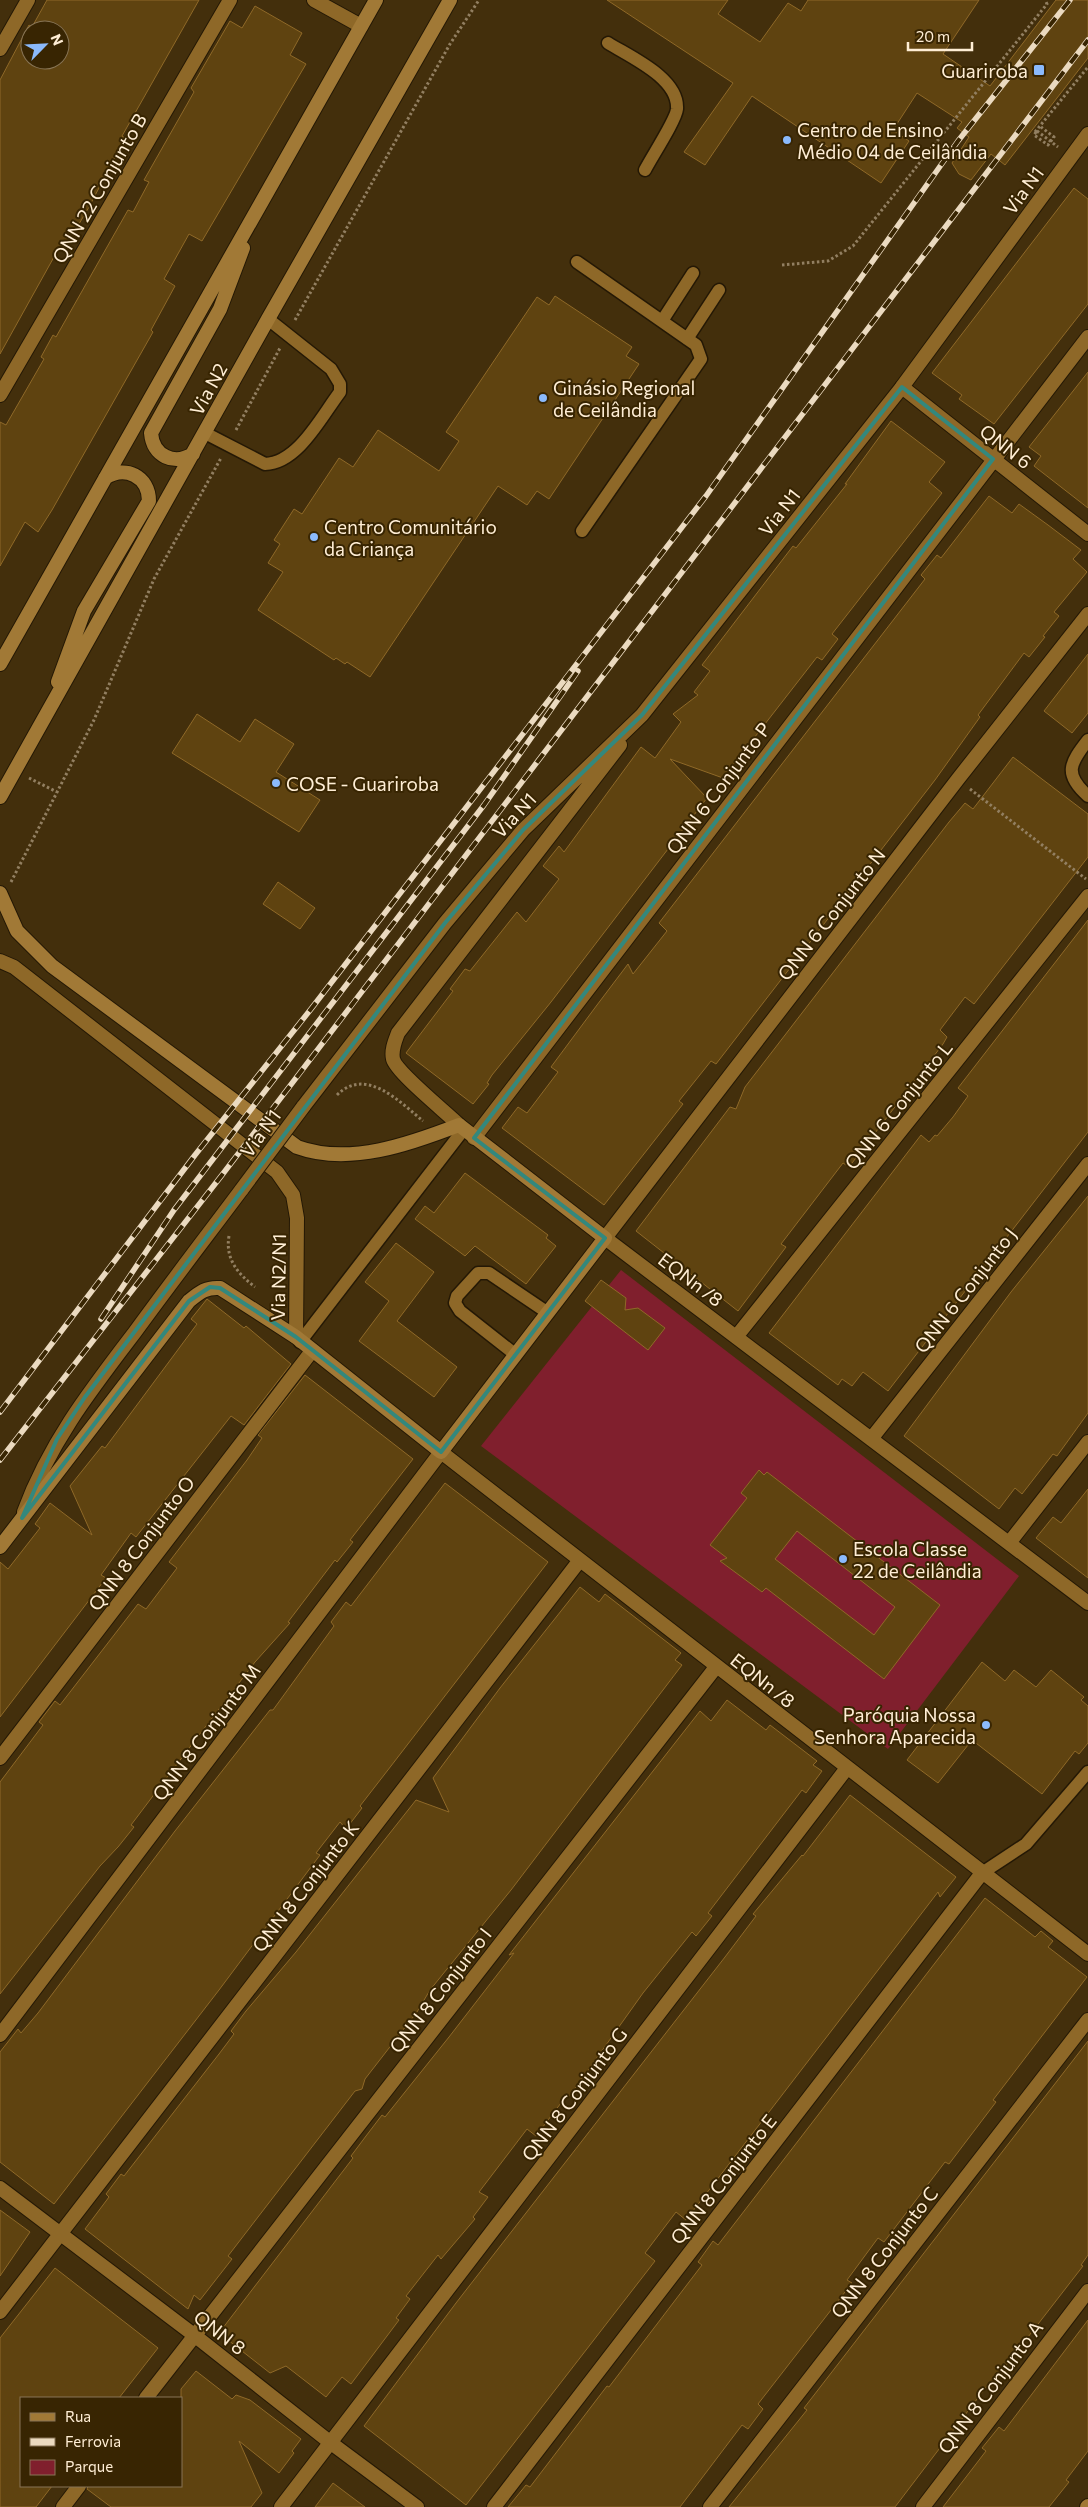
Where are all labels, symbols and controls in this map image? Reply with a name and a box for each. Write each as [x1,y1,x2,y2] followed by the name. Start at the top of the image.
[20,20,70,70] north arrow
[908,20,972,52] scale bar
[916,27,950,45] text: 20 m
[47,31,67,48] text: N
[941,59,1028,82] place label: Guariroba
[1032,63,1046,77] marker: Guariroba
[47,109,151,267] street label: QNN 22 Conjunto B
[797,118,987,163] place label: Centro de Ensino Médio 04 de Ceilândia
[781,134,793,146] marker: Centro de Ensino Médio 04 de Ceilândia
[998,161,1048,219] street label: Via N1
[184,359,232,419] street label: Via N2
[553,376,695,421] place label: Ginásio Regional de Ceilândia
[537,392,549,404] marker: Ginásio Regional de Ceilândia
[976,419,1036,473] street label: QNN 6
[753,484,805,540] street label: Via N1
[324,515,497,560] place label: Centro Comunitário da Criança
[308,531,320,543] marker: Centro Comunitário da Criança
[661,717,775,858] street label: QNN 6 Conjunto P
[286,772,439,795] place label: COSE - Guariroba
[270,777,282,789] marker: COSE - Guariroba
[487,787,541,843] street label: Via N1
[772,843,890,985] street label: QNN 6 Conjunto N
[839,1036,957,1174] street label: QNN 6 Conjunto L
[235,1104,285,1162] street label: Via N1
[909,1223,1021,1357] street label: QNN 6 Conjunto J
[266,1233,290,1321] street label: Via N2/N1
[654,1247,728,1311] street label: EQNn /8
[83,1471,199,1615] street label: QNN 8 Conjunto O
[853,1537,982,1582] place label: Escola Classe 22 de Ceilândia
[837,1553,849,1565] marker: Escola Classe 22 de Ceilândia
[726,1648,800,1712] street label: EQNn /8
[147,1659,265,1805] street label: QNN 8 Conjunto M
[814,1703,976,1748] place label: Paróquia Nossa Senhora Aparecida
[980,1719,992,1731] marker: Paróquia Nossa Senhora Aparecida
[247,1816,363,1956] street label: QNN 8 Conjunto K
[384,1923,496,2057] street label: QNN 8 Conjunto I
[516,2023,632,2165] street label: QNN 8 Conjunto G
[665,2109,781,2249] street label: QNN 8 Conjunto E
[826,2182,942,2322] street label: QNN 8 Conjunto C
[190,2305,250,2359] street label: QNN 8
[933,2316,1047,2458] street label: QNN 8 Conjunto A
[20,2397,182,2487] legend
[65,2407,91,2425] text: Rua
[65,2432,121,2450] text: Ferrovia
[65,2457,113,2475] text: Parque

